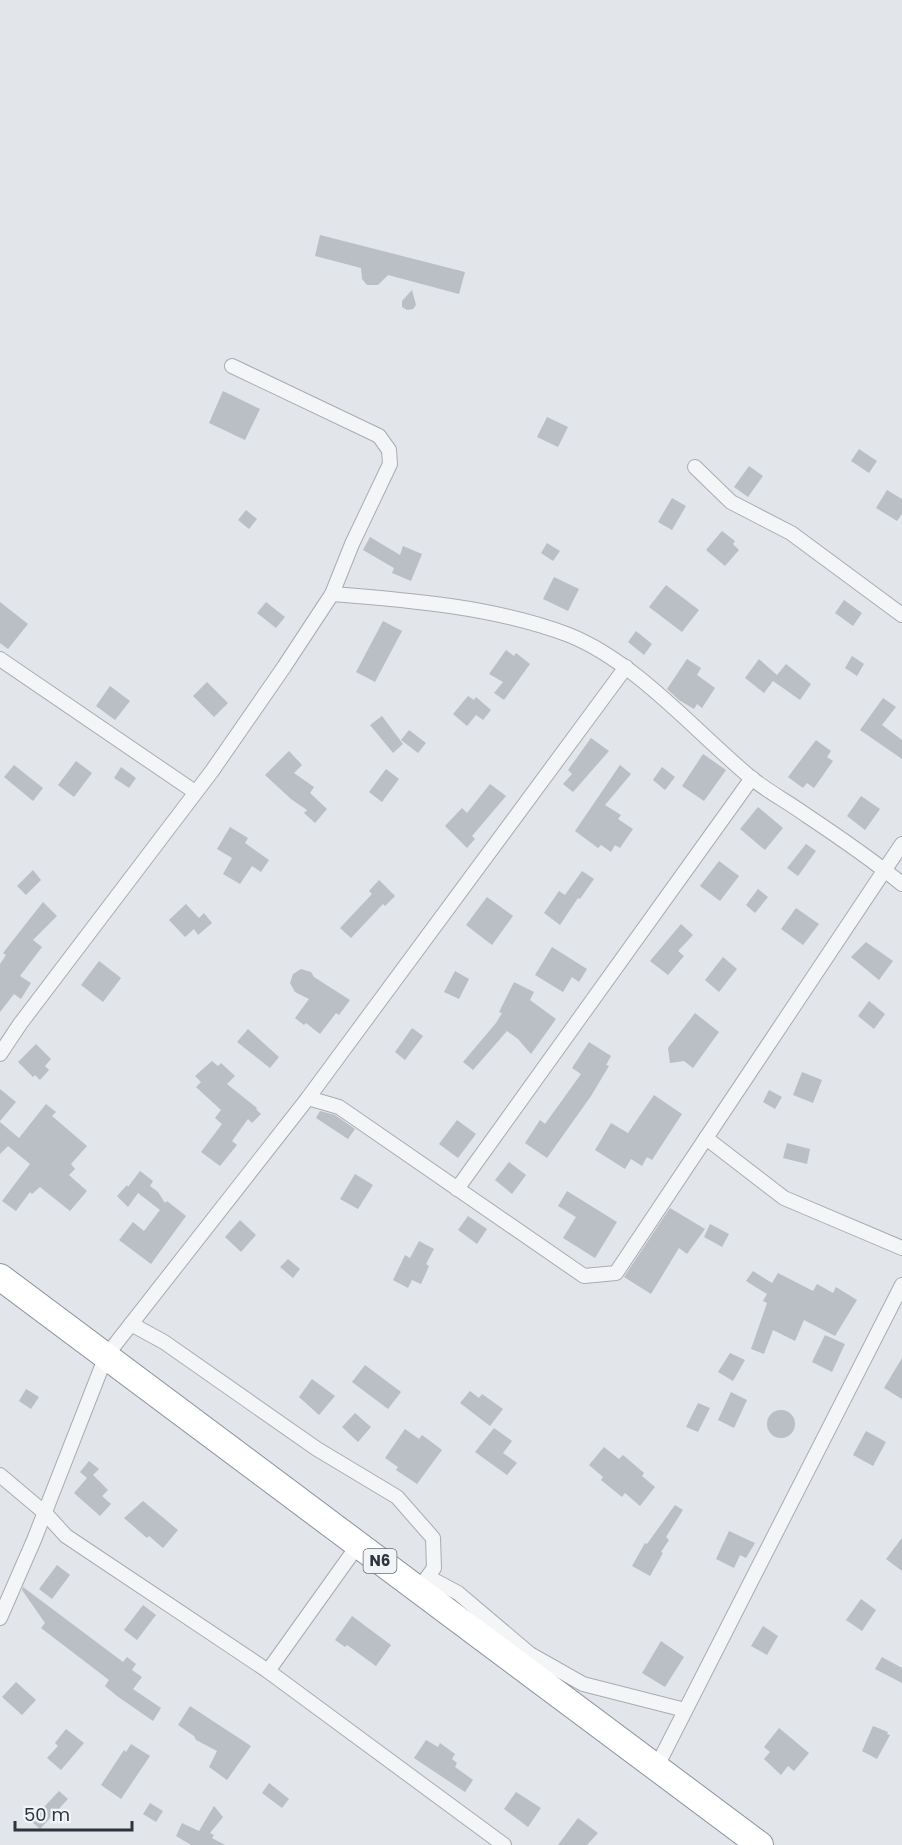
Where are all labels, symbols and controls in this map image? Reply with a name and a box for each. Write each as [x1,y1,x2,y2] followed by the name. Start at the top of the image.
[364,1549,397,1573] road number: N6
[15,1794,132,1832] scale bar
[24,1802,70,1827] text: 50 m

